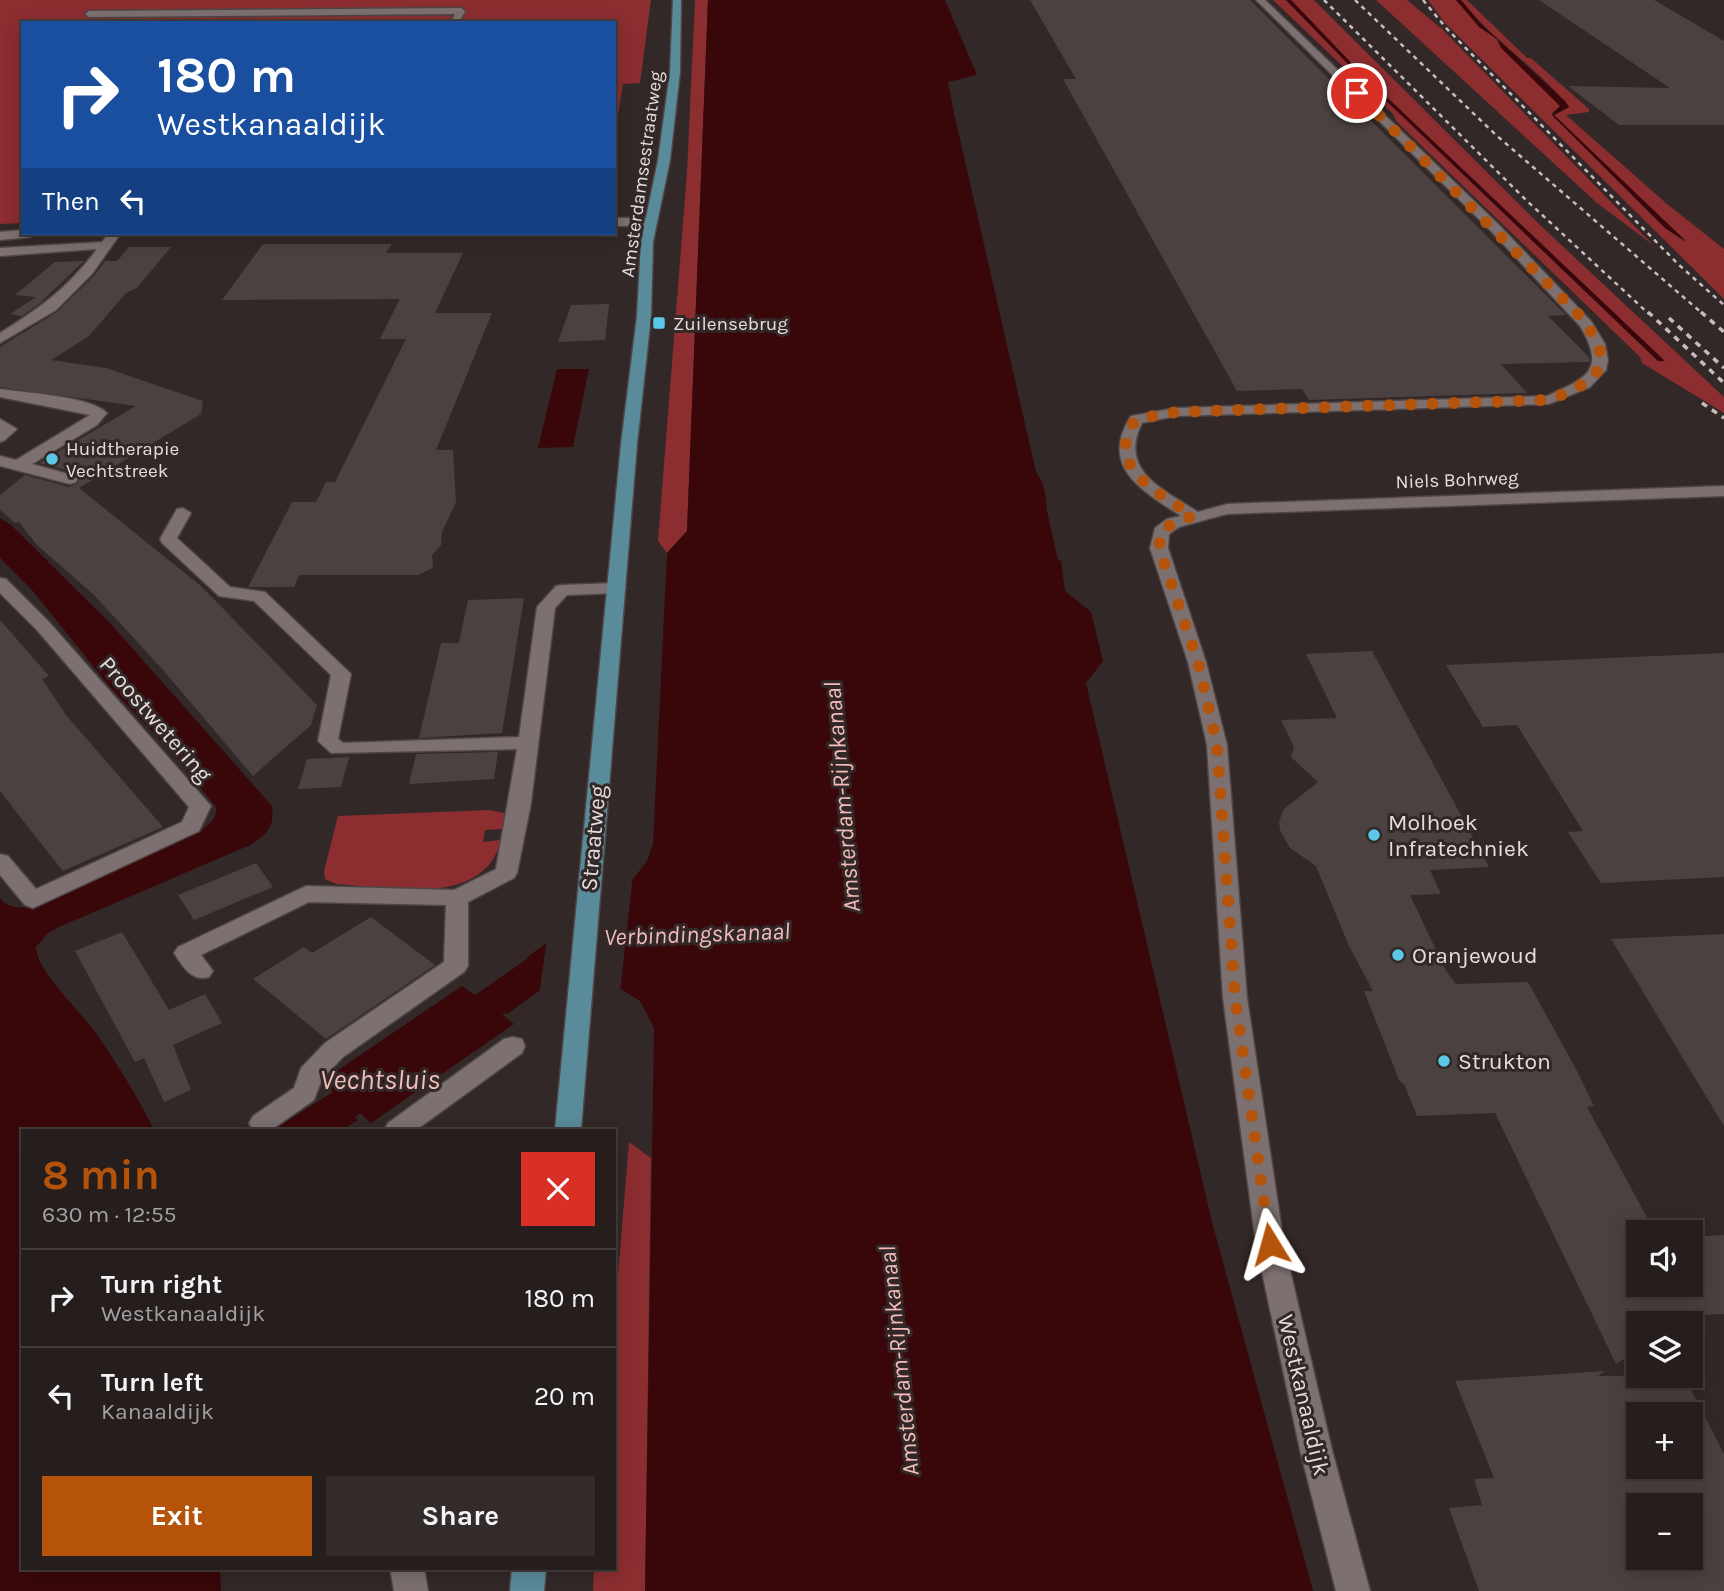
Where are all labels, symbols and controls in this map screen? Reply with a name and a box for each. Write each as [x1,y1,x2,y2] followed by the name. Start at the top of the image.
[157,47,296,104] text: 180 m
[42,49,133,140] icon: right
[1327,63,1387,123] pin
[617,69,667,279] street label: Amsterdamsestraatweg
[1338,74,1376,112] icon: arrive
[157,106,386,143] text: Westkanaaldijk
[114,182,152,220] icon: left
[42,186,100,217] text: Then
[673,313,788,335] place label: Zuilensebrug
[651,315,667,331] marker: Zuilensebrug
[66,438,179,482] place label: Huidtherapie Vechtstreek
[44,451,60,467] marker: Huidtherapie Vechtstreek
[1395,467,1519,493] street label: Niels Bohrweg
[94,651,218,788] street label: Proostwetering
[818,681,866,913] water label: Amsterdam-Rijnkanaal
[575,784,612,892] street label: Straatweg
[1388,809,1529,862] place label: Molhoek Infratechniek
[1366,827,1382,843] marker: Molhoek Infratechniek
[603,917,791,951] water label: Verbindingskanaal
[1412,942,1538,969] place label: Oranjewoud
[1390,947,1406,963] marker: Oranjewoud
[1458,1048,1551,1075] place label: Strukton
[1436,1053,1452,1069] marker: Strukton
[320,1063,440,1096] water label: Vechtsluis
[42,1150,160,1200] text: 8 min
[521,1152,595,1226] button: close
[42,1201,177,1228] text: 630 m · 12:55
[1233,1207,1307,1281] position arrow
[1626,1220,1703,1570] map controls
[1626,1220,1703,1297] button: sound
[873,1245,925,1477] water label: Amsterdam-Rijnkanaal
[101,1269,222,1300] text: Turn right
[42,1279,80,1317] icon: right
[525,1283,595,1314] text: 180 m
[101,1300,265,1327] text: Westkanaaldijk
[1626,1311,1703,1388] button: layers
[1272,1312,1335,1478] street label: Westkanaaldijk
[101,1367,203,1398] text: Turn left
[42,1377,80,1415] icon: left
[534,1381,595,1412] text: 20 m
[101,1398,214,1425] text: Kanaaldijk
[1626,1402,1703,1479] button: +
[42,1476,312,1556] button: Exit
[326,1476,595,1556] button: Share
[1626,1493,1703,1570] button: −

